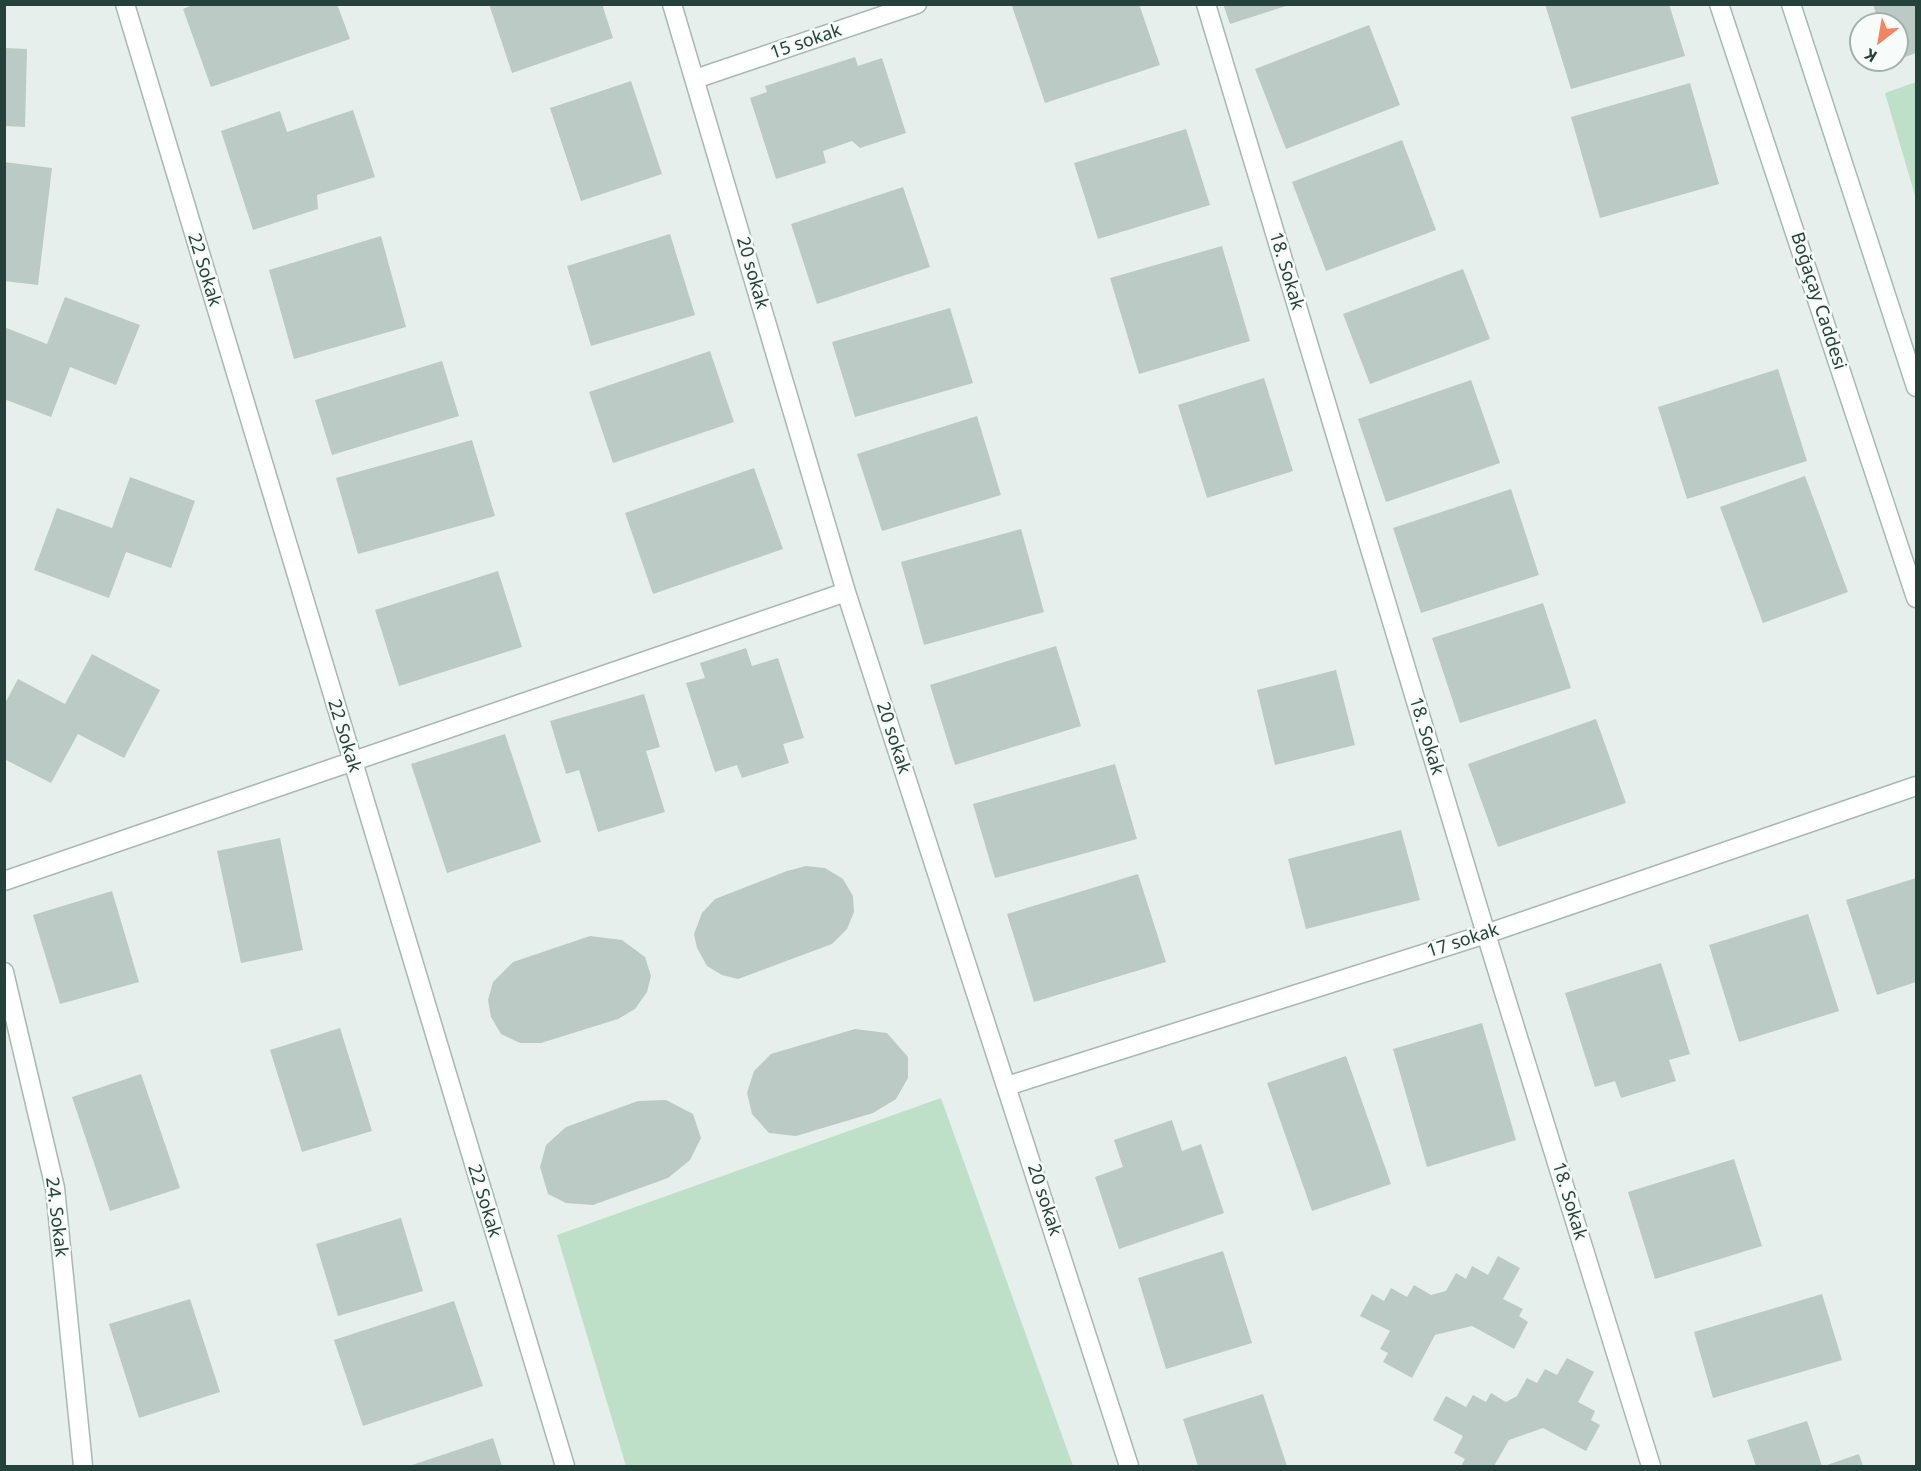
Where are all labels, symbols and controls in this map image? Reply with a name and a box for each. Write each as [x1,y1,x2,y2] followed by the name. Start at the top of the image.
[1849,12,1909,72] north arrow
[767,20,845,64] street label: 15 sokak
[1861,44,1881,68] text: K
[1264,229,1308,313] street label: 18. Sokak
[1786,229,1850,373] street label: Boğaçay Caddesi
[183,231,225,309] street label: 22 Sokak
[731,234,773,312] street label: 20 sokak
[1404,694,1448,778] street label: 18. Sokak
[323,697,365,775] street label: 22 Sokak
[871,699,915,777] street label: 20 sokak
[1424,919,1502,963] street label: 17 sokak
[1547,1159,1591,1243] street label: 18. Sokak
[1022,1161,1066,1239] street label: 20 sokak
[463,1162,505,1240] street label: 22 Sokak
[40,1176,72,1258] street label: 24. Sokak

